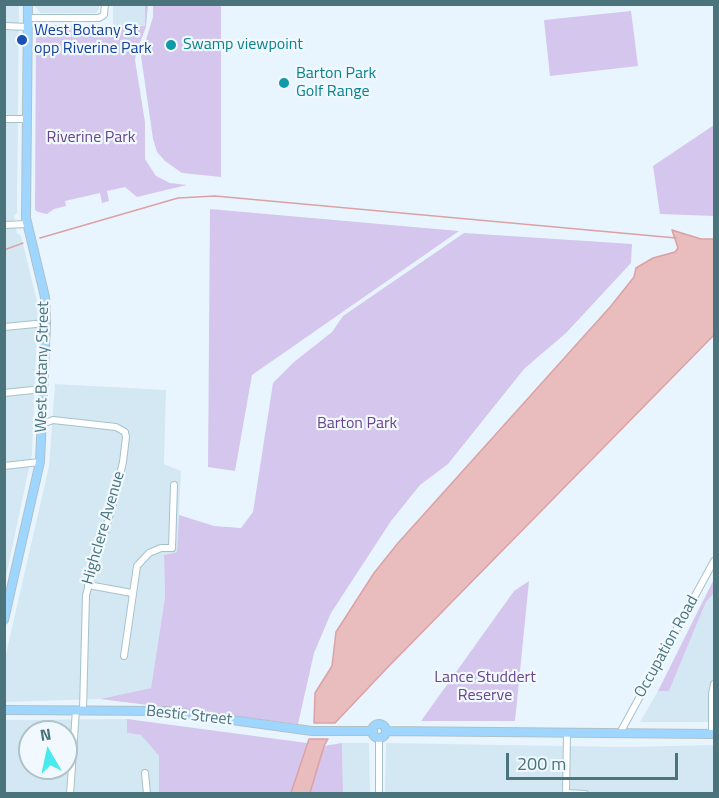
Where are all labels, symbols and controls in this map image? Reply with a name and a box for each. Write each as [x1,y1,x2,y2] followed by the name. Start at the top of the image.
[34,21,152,59] place label: West Botany St opp Riverine Park
[15,33,29,47] marker: West Botany St opp Riverine Park
[183,35,303,55] place label: Swamp viewpoint
[164,38,178,52] marker: Swamp viewpoint
[296,64,376,102] place label: Barton Park Golf Range
[277,76,291,90] marker: Barton Park Golf Range
[47,128,135,148] park label: Riverine Park
[32,301,54,433] street label: West Botany Street
[317,414,397,434] park label: Barton Park
[79,469,129,587] street label: Highclere Avenue
[631,593,703,701] street label: Occupation Road
[434,668,536,706] park label: Lance Studdert Reserve
[145,702,233,730] street label: Bestic Street
[18,720,78,780] north arrow
[38,721,53,747] text: N
[509,741,682,779] scale bar
[517,750,566,777] text: 200 m

